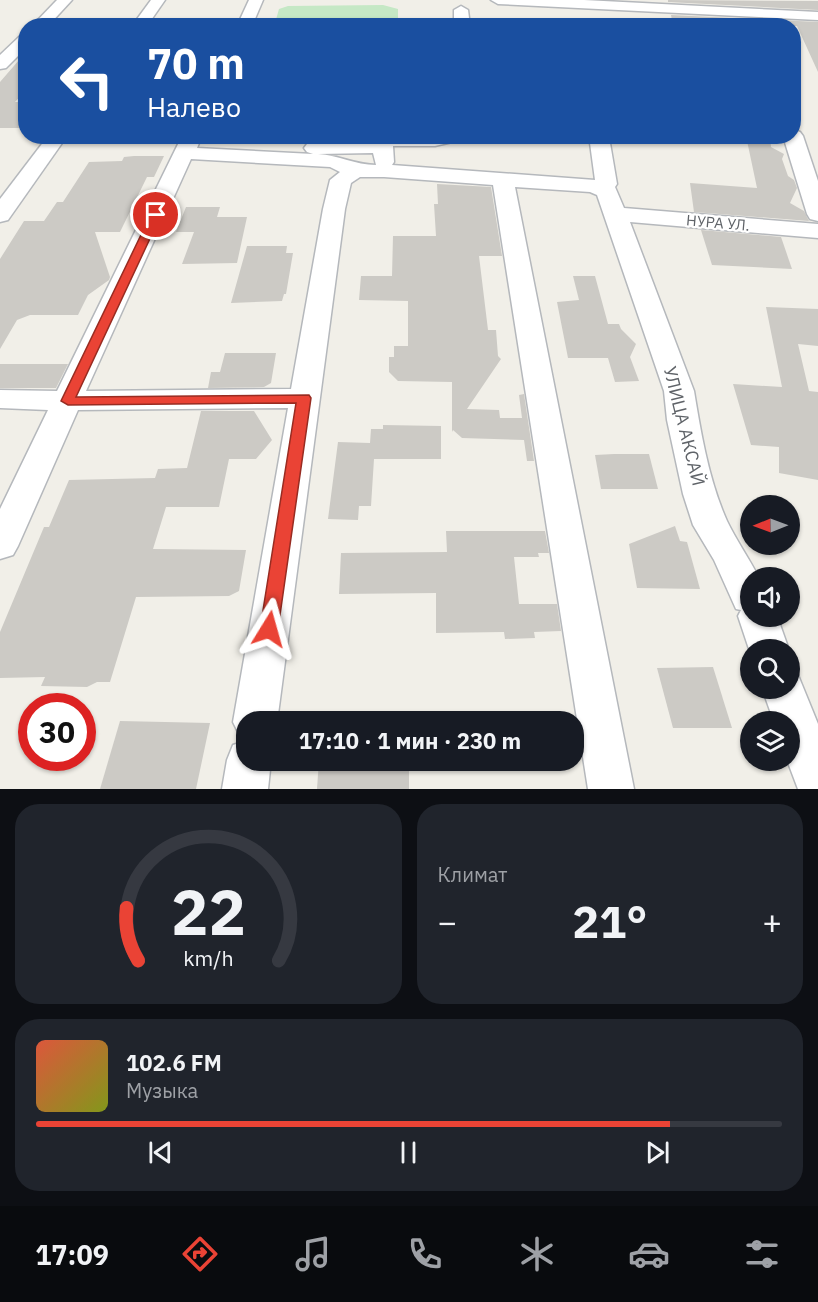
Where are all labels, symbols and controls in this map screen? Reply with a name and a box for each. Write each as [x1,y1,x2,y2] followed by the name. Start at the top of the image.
[147,36,245,91] text: 70 m
[48,42,126,120] icon: left
[147,89,241,124] text: Налево
[130,189,181,240] pin
[139,198,172,231] icon: arrive
[686,210,751,235] street label: НУРА УЛ.
[659,364,710,488] street label: УЛИЦА АКСАЙ
[740,495,800,555] north arrow
[740,495,800,771] map controls
[740,567,800,627] button: sound
[237,597,301,661] position arrow
[740,639,800,699] button: search
[18,693,96,771] speed limit sign: 30
[740,711,800,771] button: layers
[299,726,521,755] text: 17:10 · 1 мин · 230 m
[438,861,508,888] text: Климат
[171,871,246,952] text: 22
[572,892,647,950] text: 21°
[438,900,457,943] text: −
[762,900,782,943] text: +
[183,944,233,972] text: km/h
[126,1048,222,1077] text: 102.6 FM
[126,1077,198,1104] text: Музыка
[144,1136,177,1169] icon: previous
[392,1136,425,1169] icon: pause
[641,1136,674,1169] icon: next
[179,1233,221,1275] icon: directions
[292,1233,334,1275] icon: music
[404,1233,446,1275] icon: phone
[516,1233,558,1275] icon: climate
[628,1233,670,1275] icon: car
[741,1233,783,1275] icon: filters
[35,1237,109,1272] text: 17:09

